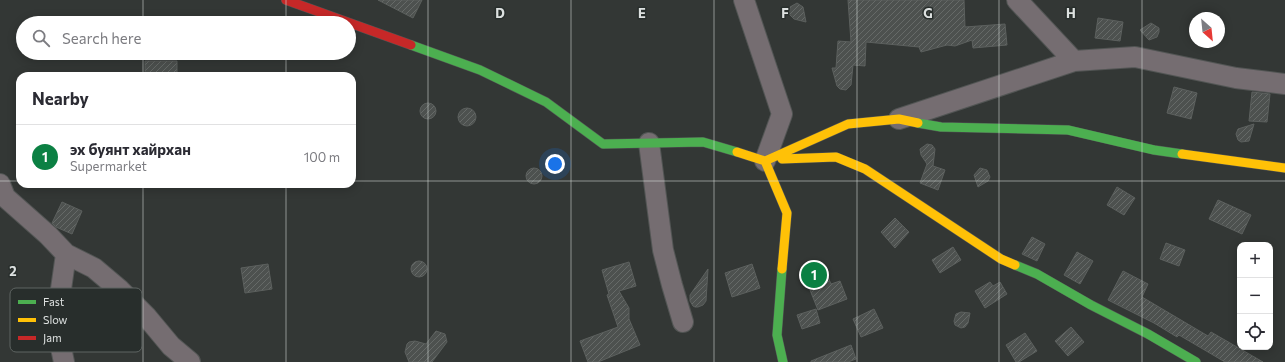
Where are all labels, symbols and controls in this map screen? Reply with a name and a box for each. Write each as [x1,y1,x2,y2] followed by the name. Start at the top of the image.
[495,5,505,21] text: D
[638,5,646,21] text: E
[781,5,789,21] text: F
[923,5,933,21] text: G
[1066,5,1076,21] text: H
[1189,12,1225,48] north arrow
[16,16,356,60] search box
[30,27,52,49] icon: search
[62,29,141,47] text: Search here
[32,88,89,109] text: Nearby
[70,140,191,158] text: эх буянт хайрхан
[42,149,48,165] text: 1
[304,149,340,165] text: 100 m
[545,154,565,174] your location
[70,158,147,174] text: Supermarket
[1237,242,1273,350] map controls
[1237,242,1273,278] button: +
[801,260,827,290] pin: 1
[9,263,17,279] text: 2
[1237,278,1273,314] button: −
[10,288,142,352] legend
[43,295,65,308] text: Fast
[43,313,68,326] text: Slow
[1237,314,1273,350] button: locate
[43,331,62,345] text: Jam

